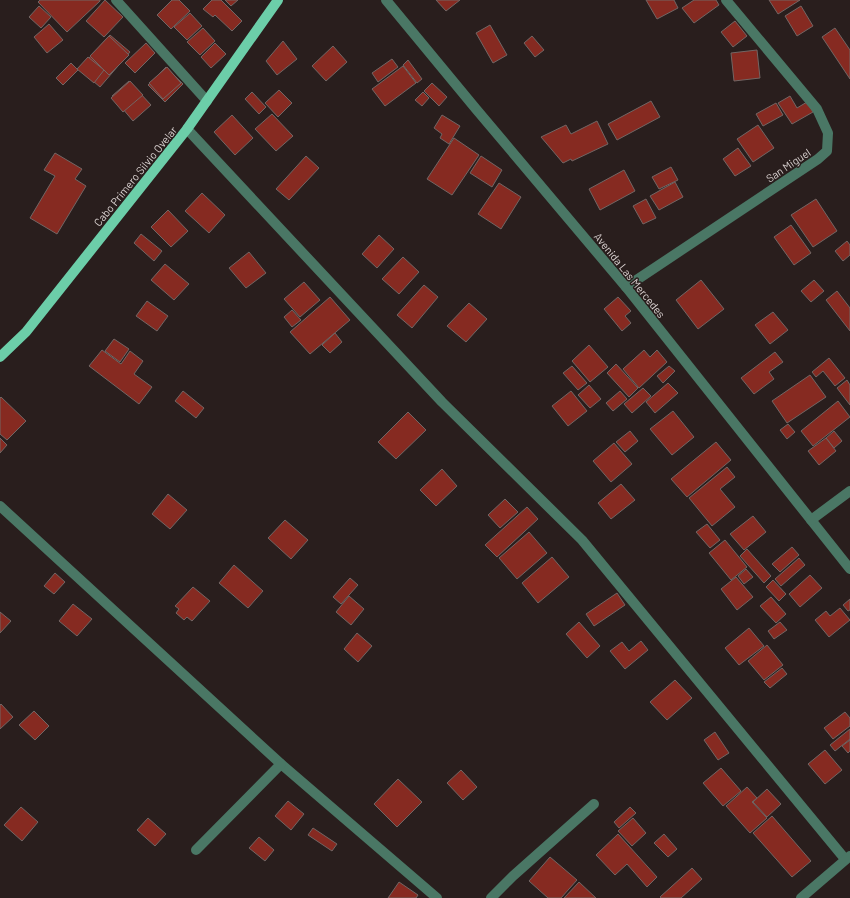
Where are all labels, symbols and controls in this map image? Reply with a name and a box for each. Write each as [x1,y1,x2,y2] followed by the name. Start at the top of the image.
[91,124,179,228] street label: Cabo Primero Silvio Ovelar
[763,145,813,185] street label: San Miguel
[592,230,668,320] street label: Avenida Las Mercedes

